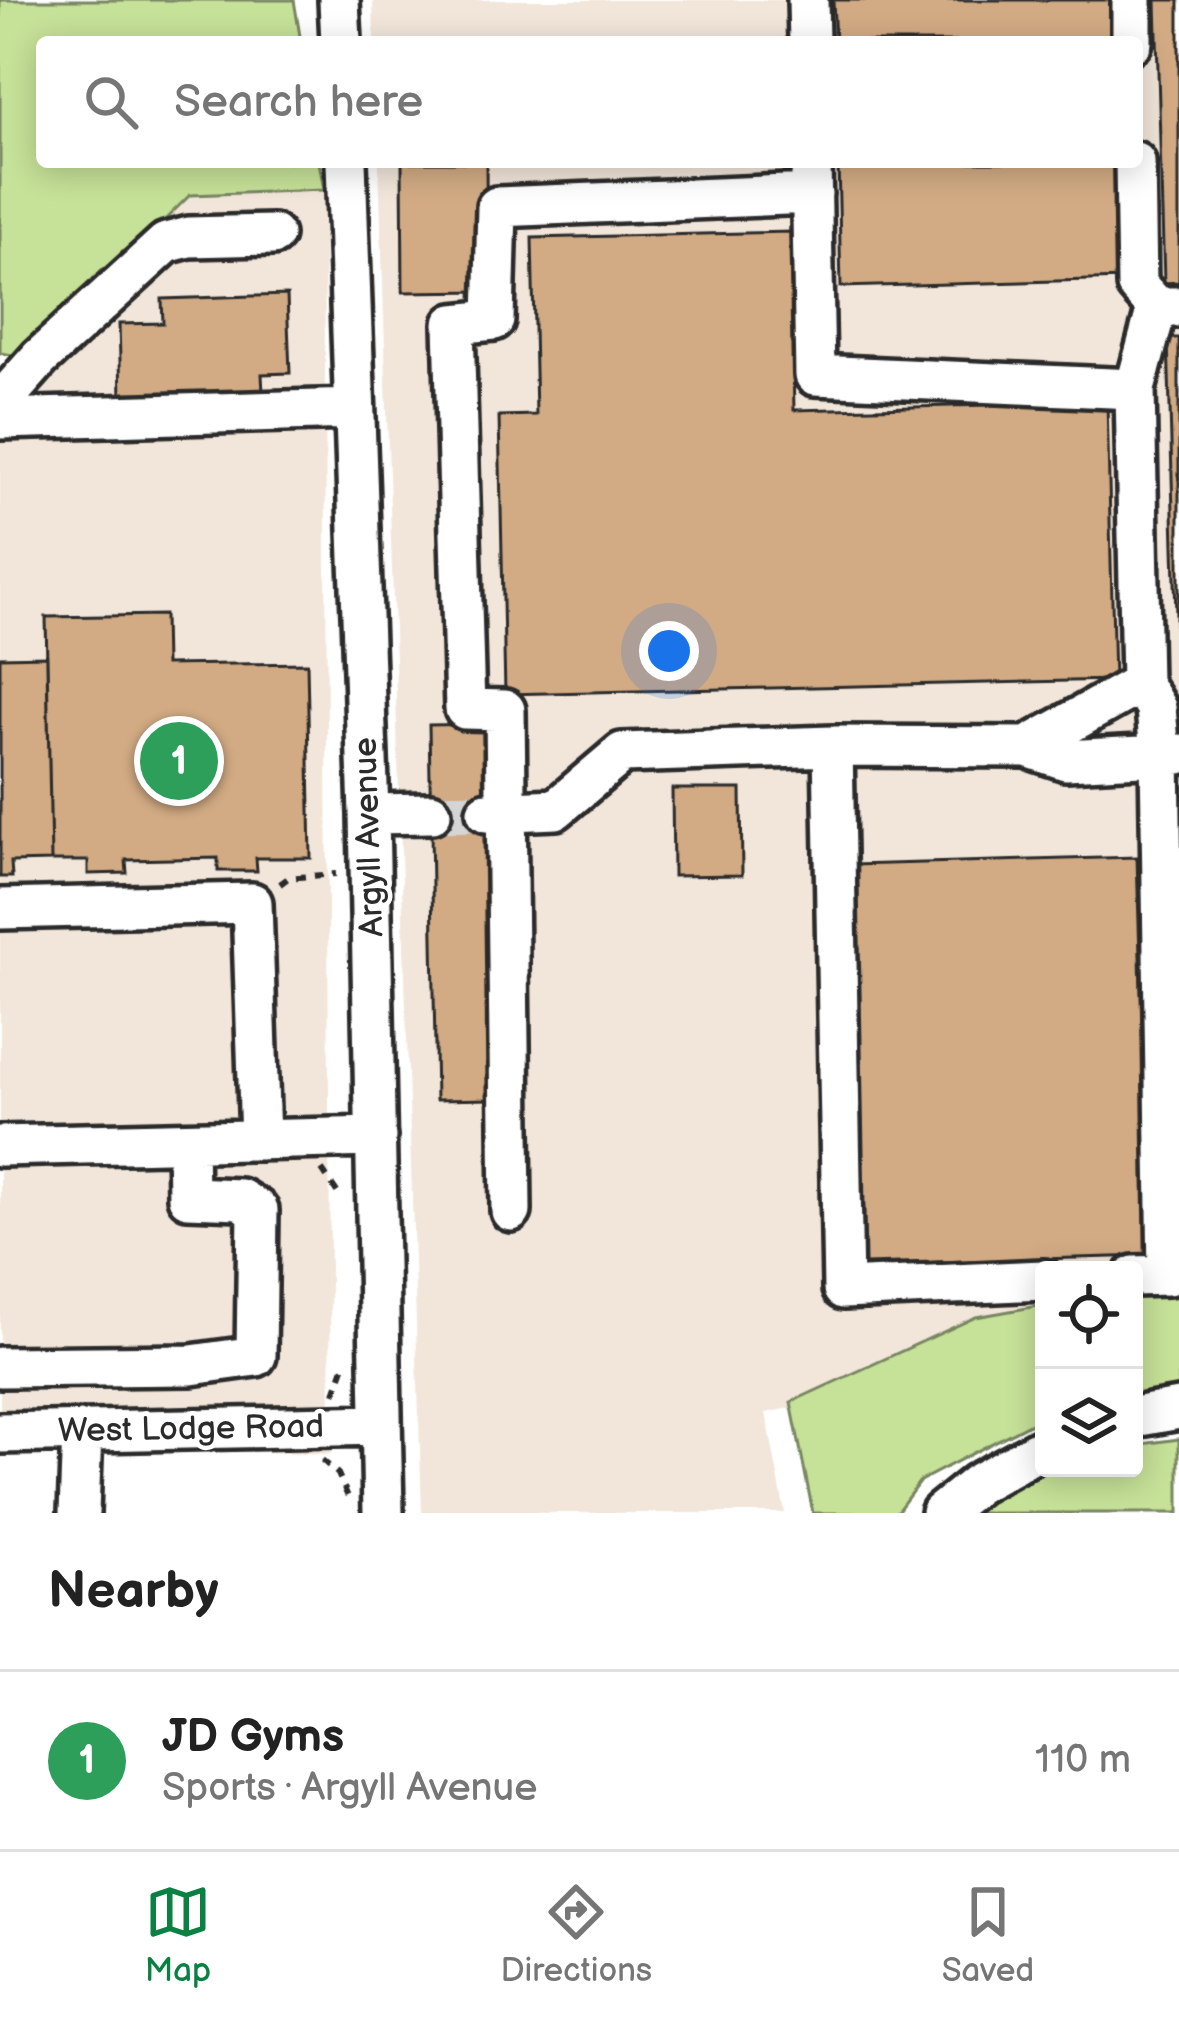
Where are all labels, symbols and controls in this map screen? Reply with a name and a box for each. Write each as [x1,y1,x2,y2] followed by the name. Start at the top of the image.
[36,36,1143,168] search box
[78,69,144,135] icon: search
[174,75,423,130] text: Search here
[639,621,699,681] your location
[140,716,218,806] pin: 1
[346,736,392,938] street label: Argyll Avenue
[1035,1261,1143,1477] map controls
[1035,1261,1143,1369] button: locate
[1035,1369,1143,1477] button: layers
[58,1407,324,1451] street label: West Lodge Road
[48,1561,219,1622] text: Nearby
[162,1710,344,1765] text: JD Gyms
[79,1737,95,1784] text: 1
[1035,1737,1131,1784] text: 110 m
[162,1765,537,1812] text: Sports · Argyll Avenue
[145,1879,211,1991] tab: Map
[500,1879,652,1991] tab: Directions
[942,1879,1034,1991] tab: Saved

